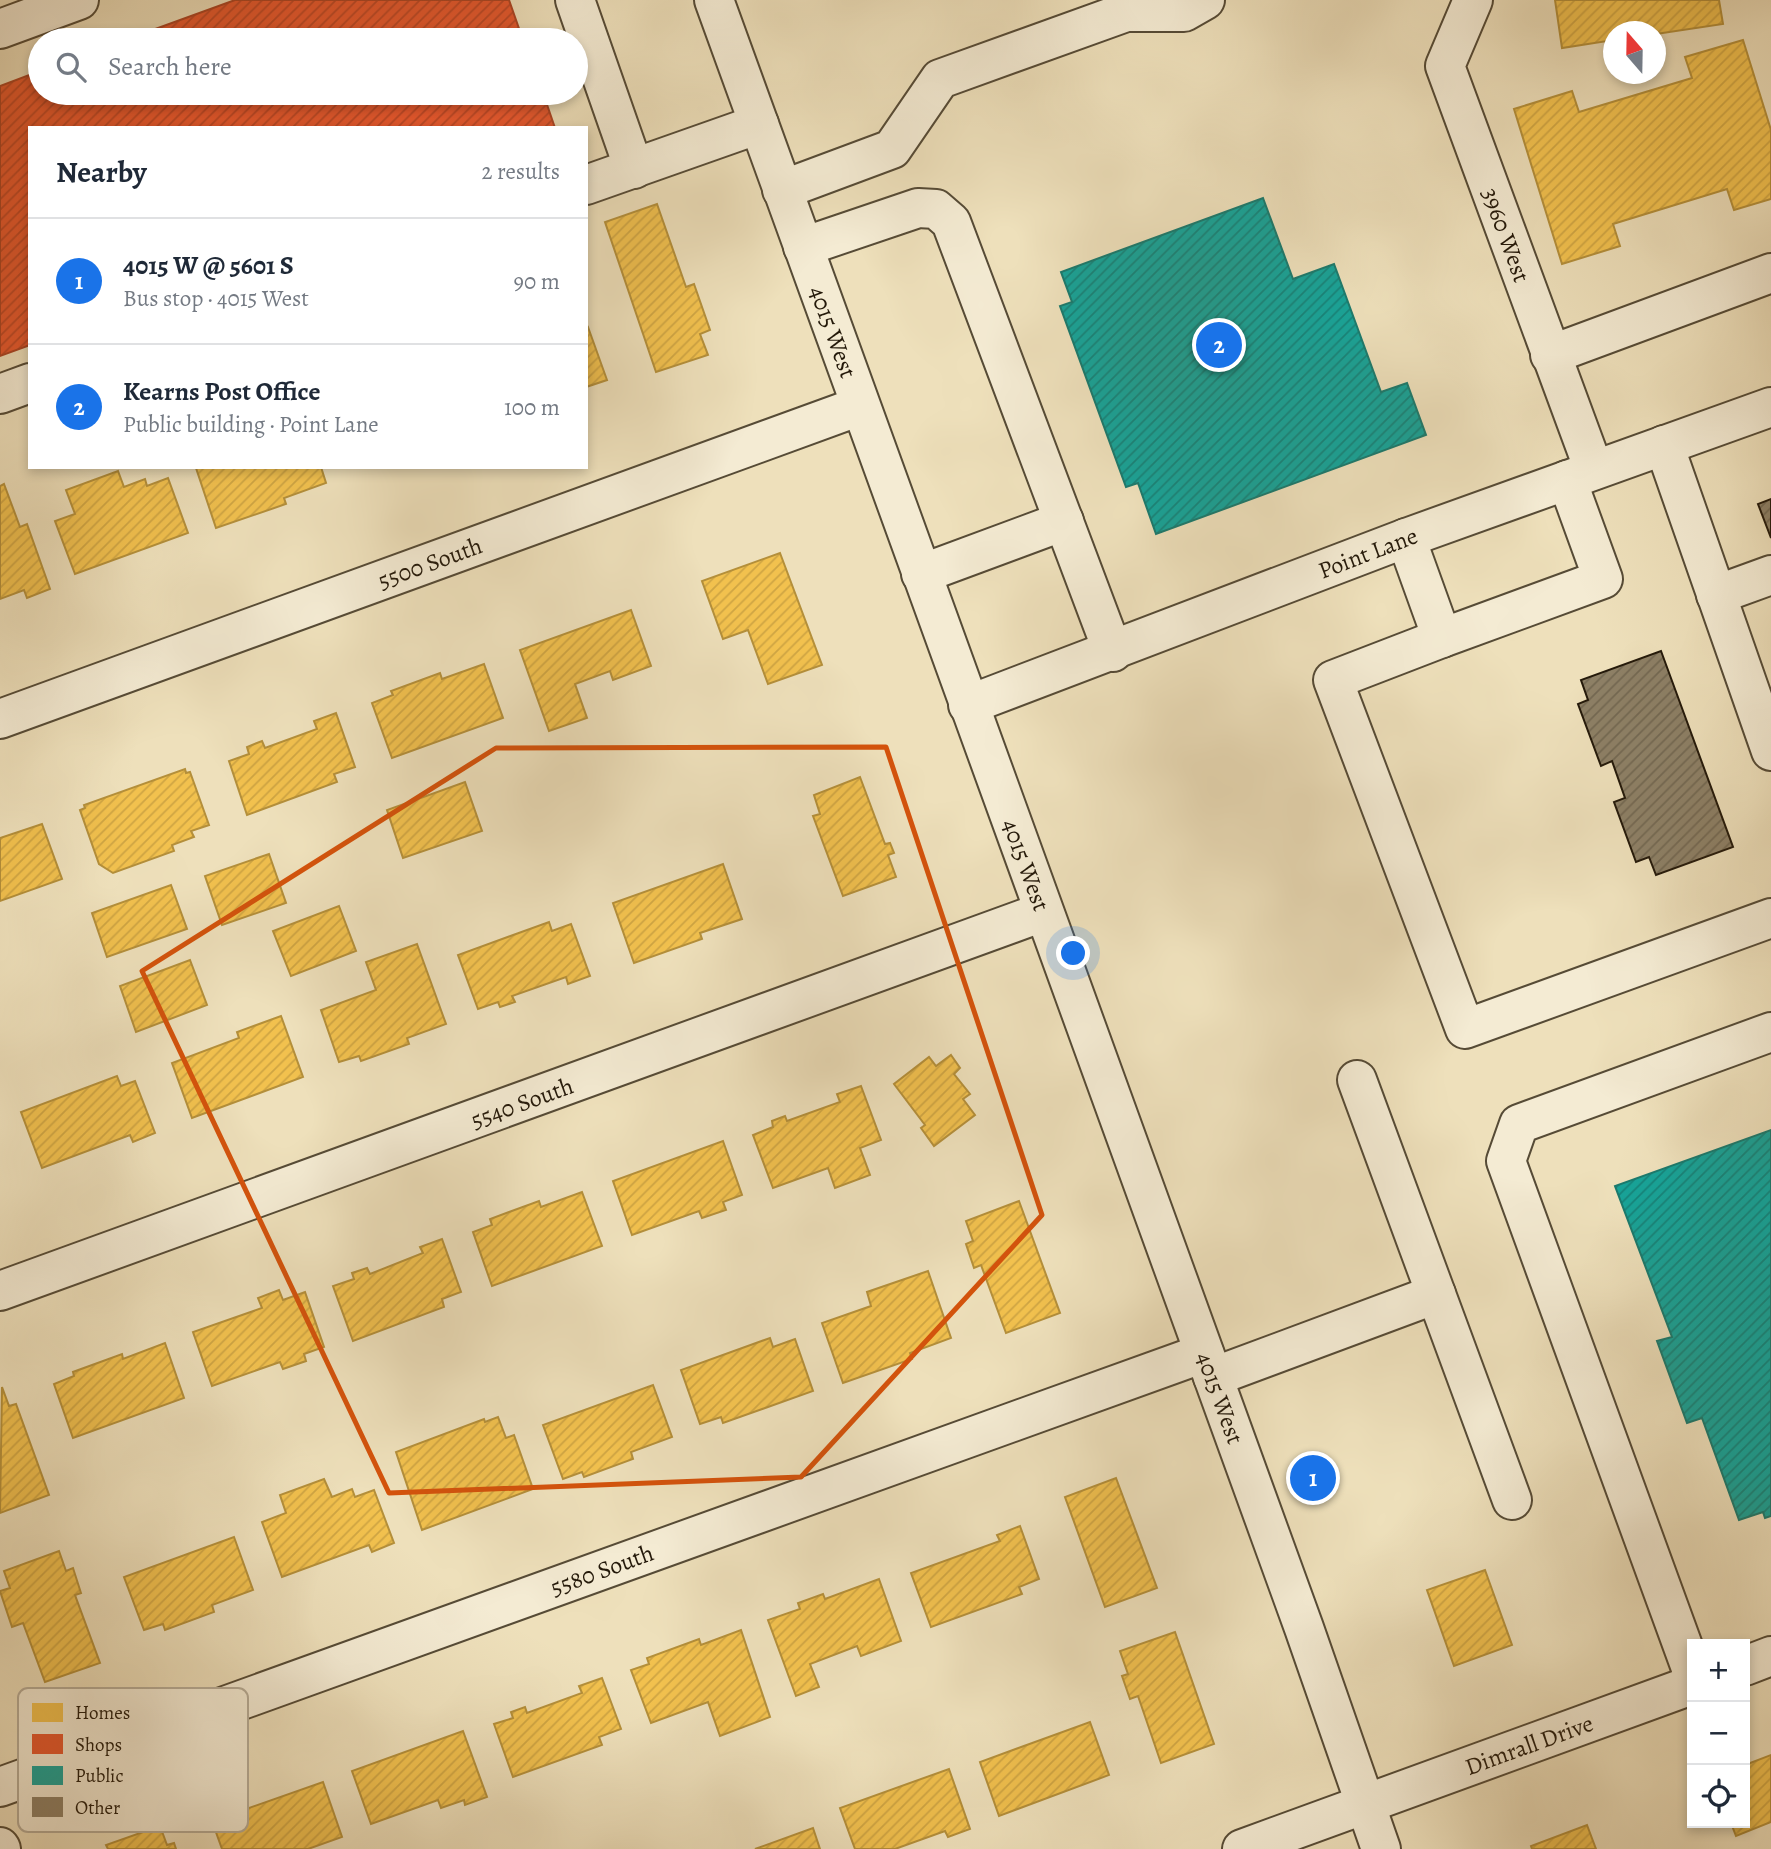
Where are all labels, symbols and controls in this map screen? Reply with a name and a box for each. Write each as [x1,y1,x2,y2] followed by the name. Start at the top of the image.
[1603,21,1666,84] north arrow
[28,28,588,105] search box
[52,48,90,86] icon: search
[108,49,232,84] text: Search here
[56,152,147,192] text: Nearby
[482,156,560,187] text: 2 results
[1474,183,1538,287] street label: 3960 West
[123,248,294,283] text: 4015 W @ 5601 S
[75,266,83,297] text: 1
[514,266,560,297] text: 90 m
[802,281,864,383] street label: 4015 West
[123,283,309,314] text: Bus stop · 4015 West
[1196,319,1242,371] pin: 2
[123,374,320,409] text: Kearns Post Office
[73,392,85,423] text: 2
[504,392,560,423] text: 100 m
[123,409,379,440] text: Public building · Point Lane
[1314,519,1422,587] street label: Point Lane
[373,529,487,597] street label: 5500 South
[995,814,1057,916] street label: 4015 West
[1056,936,1090,970] your location
[466,1070,578,1136] street label: 5540 South
[1189,1347,1251,1449] street label: 4015 West
[1290,1452,1336,1504] pin: 1
[546,1536,658,1603] street label: 5580 South
[1687,1639,1750,1828] map controls
[1687,1639,1750,1702] button: +
[18,1688,248,1832] legend
[75,1700,130,1726] text: Homes
[1687,1702,1750,1765] button: −
[1461,1707,1597,1783] street label: Dimrall Drive
[75,1732,122,1758] text: Shops
[75,1763,123,1789] text: Public
[1687,1765,1750,1828] button: locate
[75,1795,120,1821] text: Other

